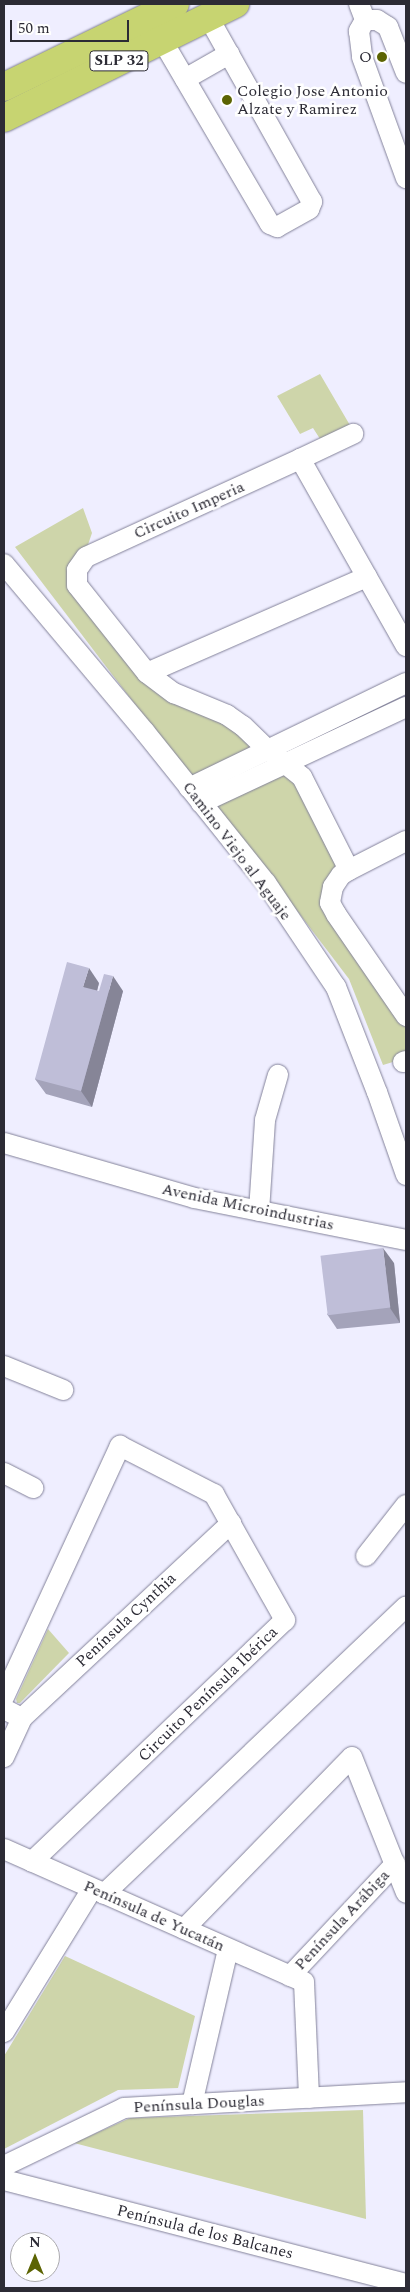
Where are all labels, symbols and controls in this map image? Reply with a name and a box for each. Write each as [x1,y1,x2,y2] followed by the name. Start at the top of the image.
[12,10,131,42] scale bar
[18,17,50,40] text: 50 m
[359,47,372,67] place label: O
[89,48,149,74] road number: SLP 32
[376,51,388,63] marker: O
[237,81,388,119] place label: Colegio Jose Antonio Alzate y Ramirez
[221,94,233,106] marker: Colegio Jose Antonio Alzate y Ramirez
[131,477,247,543] street label: Circuito Imperia
[179,778,295,924] street label: Camino Viejo al Aguaje
[160,1179,336,1235] street label: Avenida Microindustrias
[72,1569,180,1671] street label: Península Cynthia
[134,1622,282,1766] street label: Circuito Península Ibérica
[291,1866,393,1974] street label: Península Arábiga
[81,1876,227,1956] street label: Península de Yucatán
[133,2091,265,2117] street label: Península Douglas
[115,2201,295,2263] street label: Península de los Balcanes
[10,2232,60,2282] north arrow
[29,2232,41,2253] text: N

